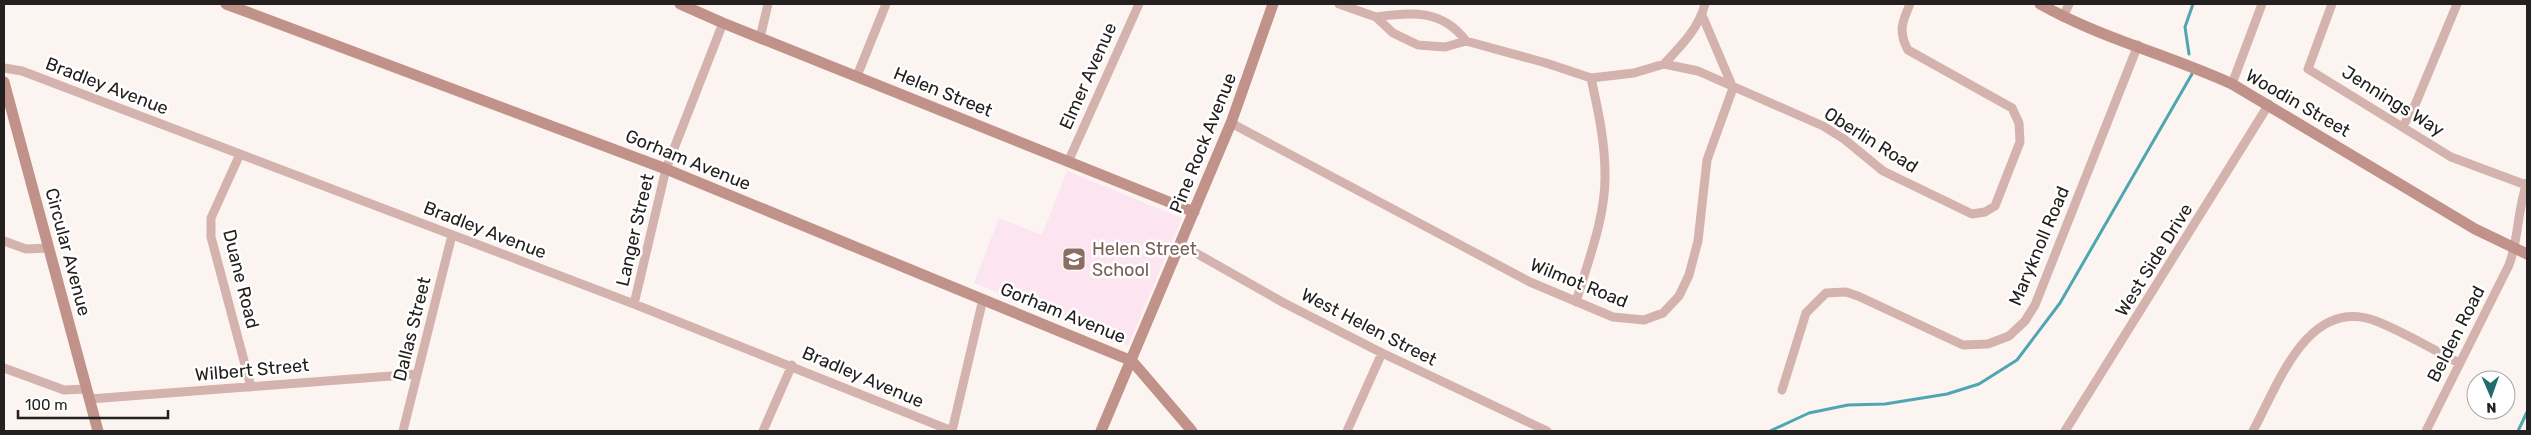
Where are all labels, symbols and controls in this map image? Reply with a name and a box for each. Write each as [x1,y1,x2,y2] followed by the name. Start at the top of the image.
[1055,19,1121,133] street label: Elmer Avenue
[42,52,172,120] street label: Bradley Avenue
[2338,61,2448,141] street label: Jennings Way
[890,62,996,122] street label: Helen Street
[2242,64,2354,142] street label: Woodin Street
[1165,70,1241,216] street label: Pine Rock Avenue
[1820,102,1922,178] street label: Oberlin Road
[622,125,754,195] street label: Gorham Avenue
[611,172,659,288] street label: Langer Street
[2004,183,2074,309] street label: Maryknoll Road
[40,186,96,318] street label: Circular Avenue
[420,196,550,264] street label: Bradley Avenue
[2111,200,2197,320] street label: West Side Drive
[218,227,264,331] street label: Duane Road
[1092,238,1197,281] place label: Helen Street School
[1061,246,1087,272] school or university icon: Helen Street School
[1527,253,1631,313] street label: Wilmot Road
[388,275,436,383] street label: Dallas Street
[997,278,1129,348] street label: Gorham Avenue
[2422,282,2490,386] street label: Belden Road
[1297,283,1441,371] street label: West Helen Street
[799,341,927,413] street label: Bradley Avenue
[194,354,310,386] street label: Wilbert Street
[2466,370,2516,420] north arrow
[18,388,168,420] scale bar
[25,396,67,414] text: 100 m
[2486,399,2497,416] text: N

